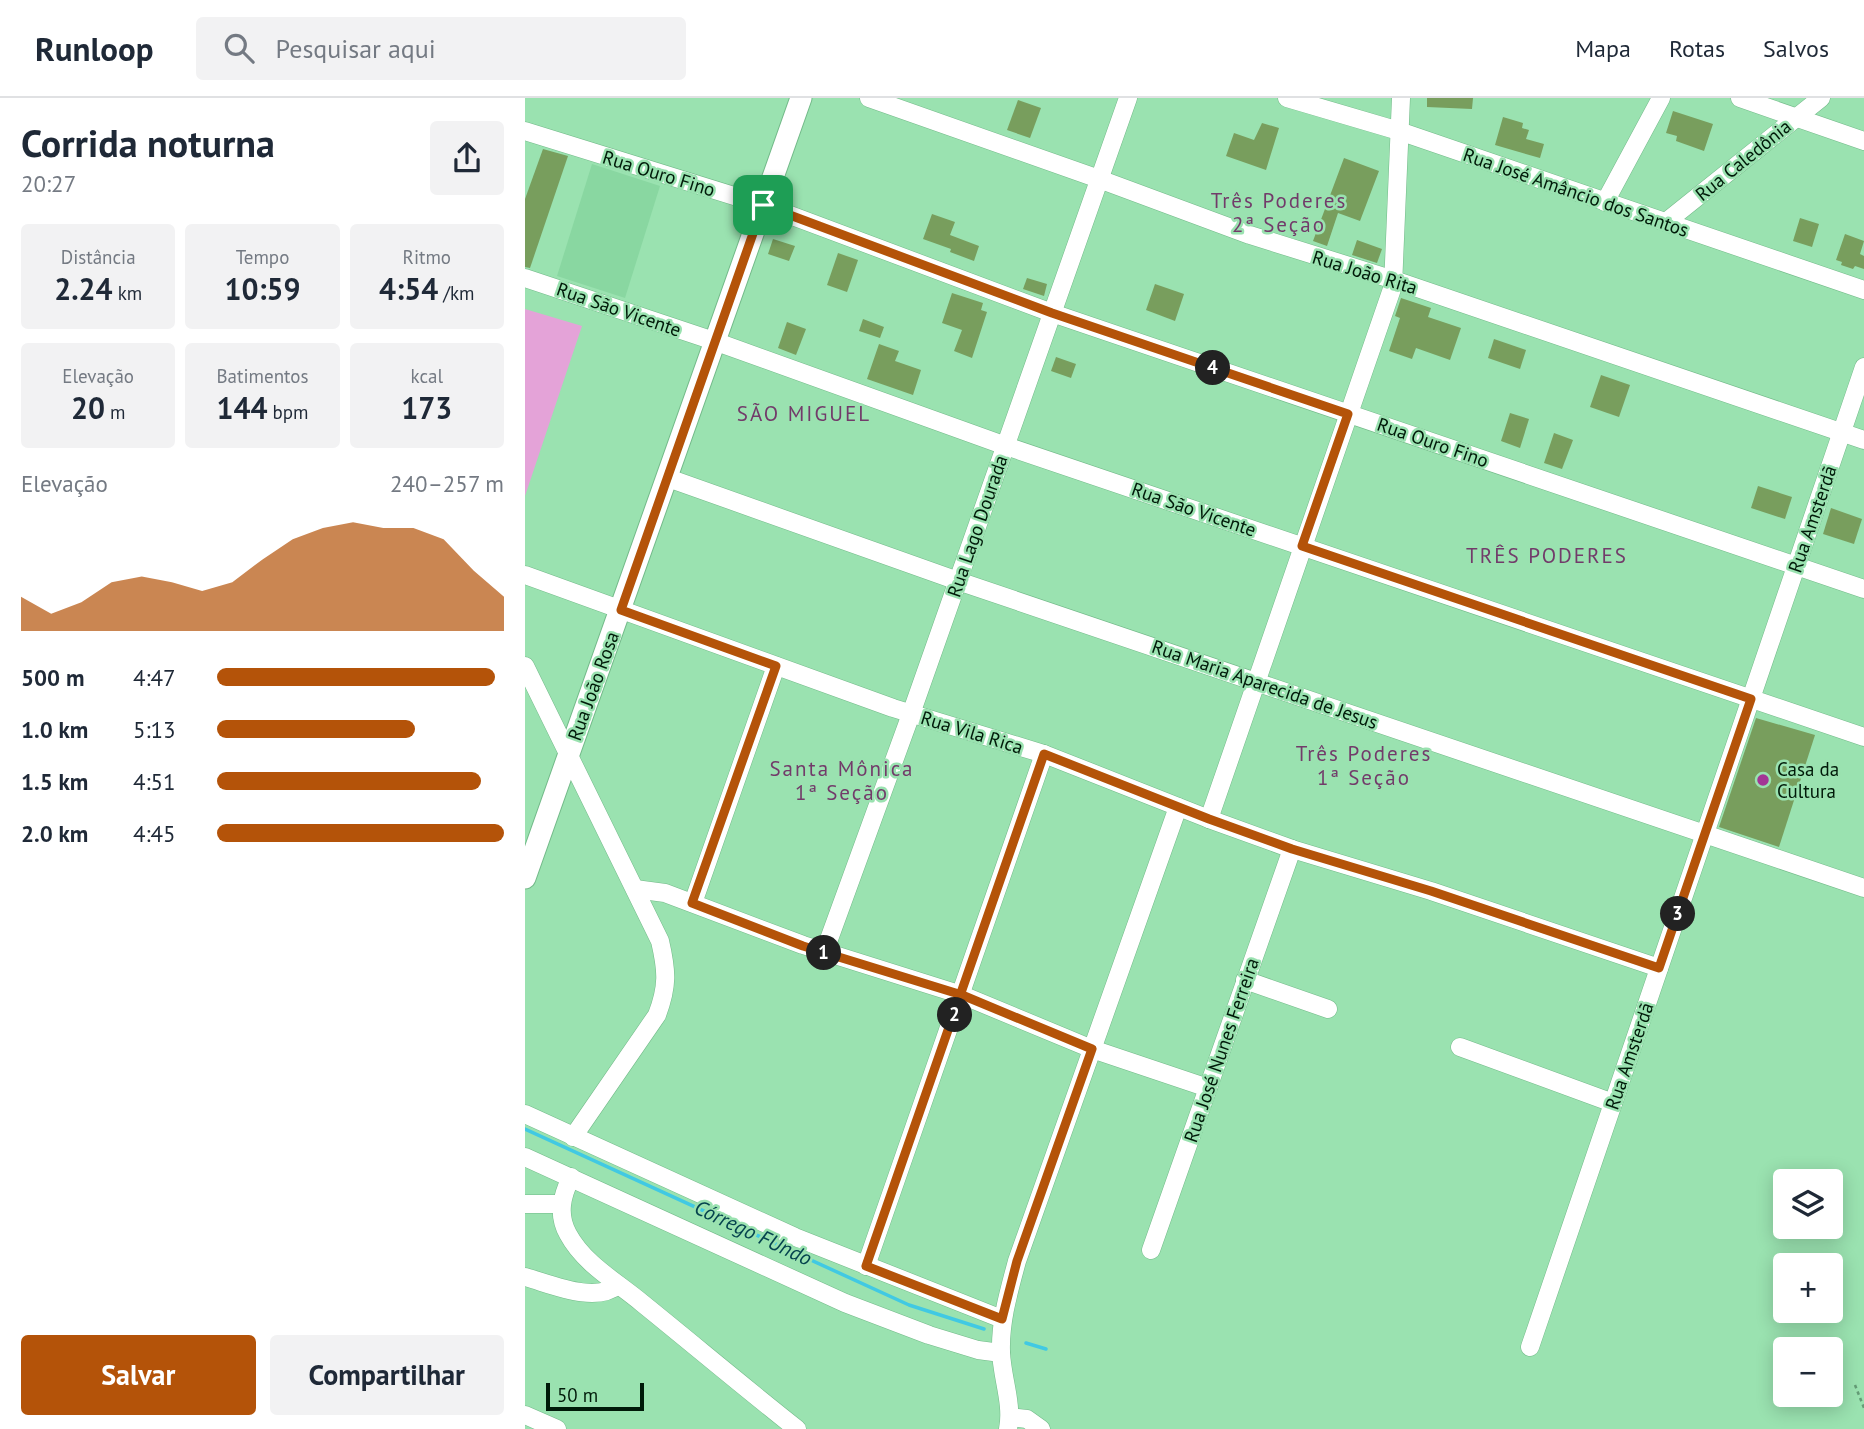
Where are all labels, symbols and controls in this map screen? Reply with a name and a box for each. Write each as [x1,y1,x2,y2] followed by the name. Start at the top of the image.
[196,17,686,80] search box
[35,27,154,70] text: Runloop
[220,29,258,67] icon: search
[276,32,436,65] text: Pesquisar aqui
[1575,33,1631,64] text: Mapa
[1669,33,1725,64] text: Rotas
[1763,33,1829,64] text: Salvos
[1690,114,1796,206] street label: Rua Caledônia
[21,118,275,167] text: Corrida noturna
[430,121,504,195] button: share
[1460,142,1692,242] street label: Rua José Amâncio dos Santos
[600,145,718,201] street label: Rua Ouro Fino
[21,169,76,198] text: 20:27
[733,175,793,235] pin
[744,186,782,224] icon: arrive
[1211,187,1347,238] district label: Três Poderes 2ª Seção
[61,245,136,269] text: Distância
[236,245,289,269] text: Tempo
[403,245,451,269] text: Ritmo
[1310,245,1420,299] street label: Rua João Rita
[54,269,113,308] text: 2.24
[224,269,301,308] text: 10:59
[379,269,438,308] text: 4:54
[554,276,684,342] street label: Rua São Vicente
[113,281,142,305] text: km
[438,281,475,305] text: /km
[1195,350,1231,386] pin: 4
[1207,355,1218,379] text: 4
[62,364,134,388] text: Elevação
[217,364,308,388] text: Batimentos
[411,364,443,388] text: kcal
[71,388,105,427] text: 20
[216,388,267,427] text: 144
[401,388,452,427] text: 173
[105,400,125,424] text: m
[267,400,309,424] text: bpm
[737,400,871,427] district label: SÃO MIGUEL
[1374,412,1492,472] street label: Rua Ouro Fino
[941,452,1013,600] street label: Rua Lago Dourada
[1782,462,1842,576] street label: Rua Amsterdã
[21,469,108,498] text: Elevação
[390,469,504,498] text: 240–257 m
[1129,476,1259,542] street label: Rua São Vicente
[1466,542,1628,569] district label: TRÊS PODERES
[562,628,624,744] street label: Rua João Rosa
[1149,634,1381,734] street label: Rua Maria Aparecida de Jesus
[21,663,84,692] text: 500 m
[133,663,176,692] text: 4:47
[918,705,1026,759] street label: Rua Vila Rica
[21,715,88,744] text: 1.0 km
[133,715,176,744] text: 5:13
[1296,740,1432,791] district label: Três Poderes 1ª Seção
[769,755,915,806] district label: Santa Mônica 1ª Seção
[1777,757,1839,803] place label: Casa da Cultura
[21,767,88,796] text: 1.5 km
[133,767,176,796] text: 4:51
[1755,772,1771,788] marker: Casa da Cultura
[21,819,88,848] text: 2.0 km
[133,819,176,848] text: 4:45
[1661,896,1695,932] pin: 3
[1672,901,1683,925] text: 3
[807,936,841,970] pin: 1
[818,940,829,964] text: 1
[1178,955,1264,1145] street label: Rua José Nunes Ferreira
[937,998,973,1032] pin: 2
[1599,999,1659,1113] street label: Rua Amsterdã
[949,1002,960,1026] text: 2
[1773,1169,1843,1407] map controls
[1773,1169,1843,1239] button: layers
[690,1194,816,1272] water label: Córrego FUndo
[1773,1253,1843,1323] button: +
[21,1335,256,1415] button: Salvar
[270,1335,504,1415] button: Compartilhar
[1773,1337,1843,1407] button: −
[546,1380,644,1412] scale bar
[557,1383,598,1407] text: 50 m

